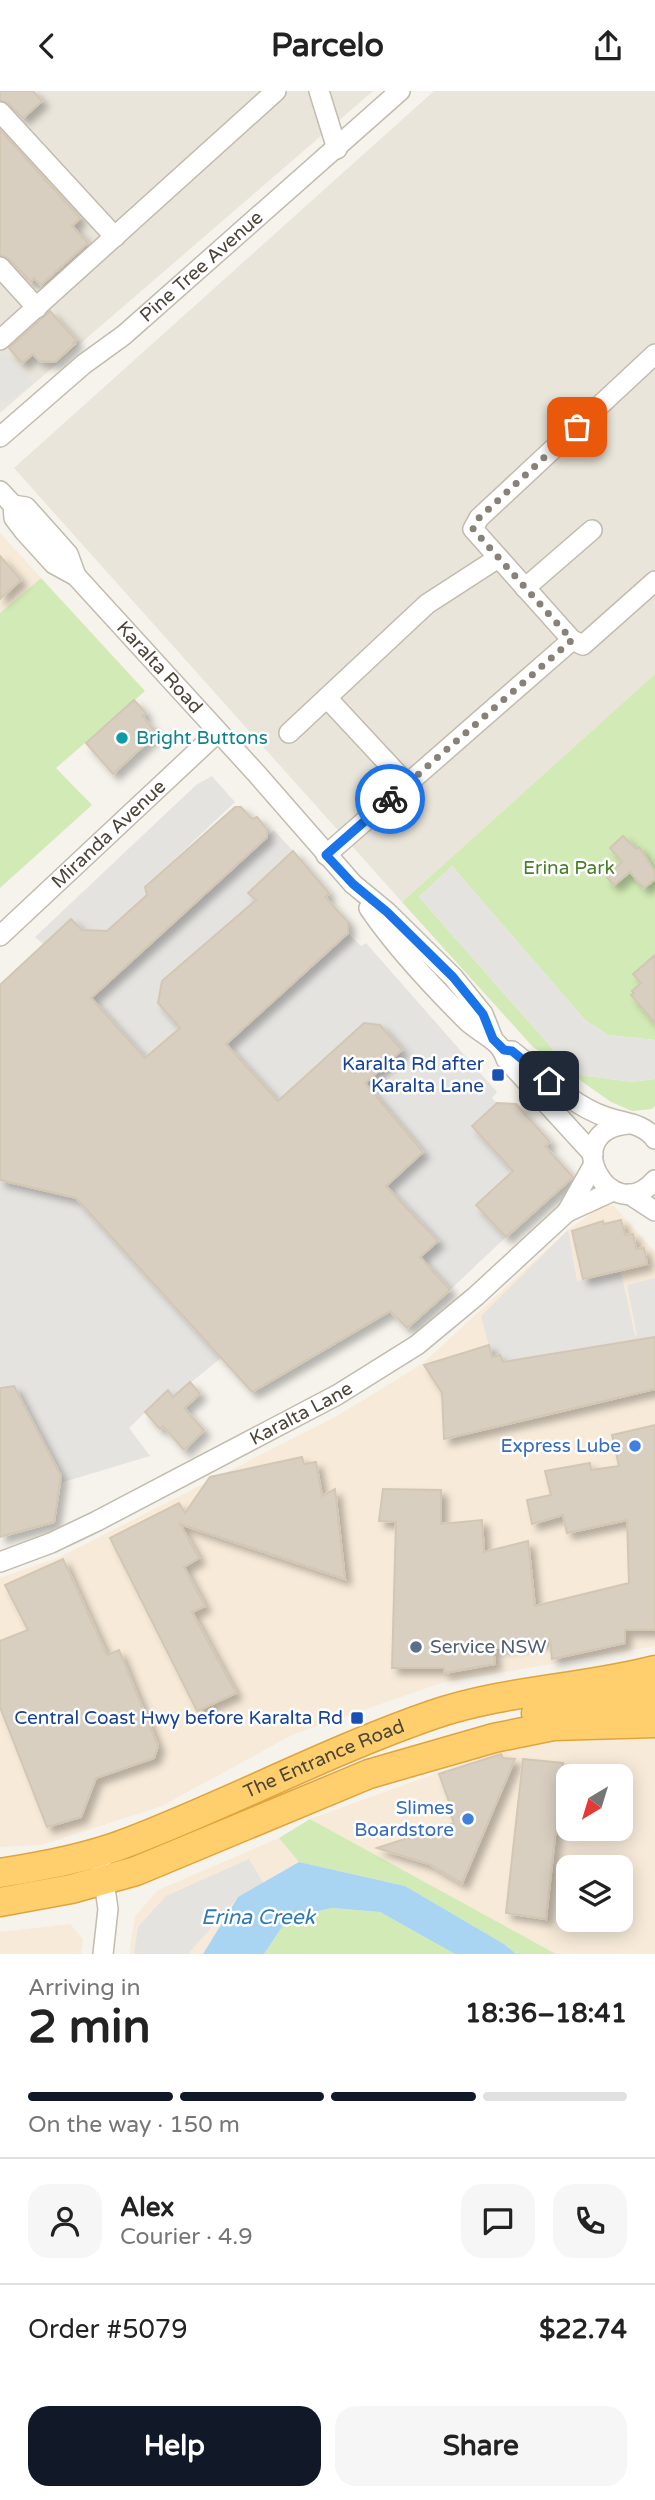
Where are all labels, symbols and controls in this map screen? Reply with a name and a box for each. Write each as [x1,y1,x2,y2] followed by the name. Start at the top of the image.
[28,27,66,65] icon: back
[271,27,384,65] text: Parcelo
[589,27,627,65] icon: share
[135,206,267,327] street label: Pine Tree Avenue
[547,397,607,457] pin
[558,408,596,446] icon: bag
[112,617,207,718] street label: Karalta Road
[136,727,268,749] place label: Bright Buttons
[114,730,130,746] marker: Bright Buttons
[355,764,425,834] courier
[47,776,170,893] street label: Miranda Avenue
[371,780,409,818] icon: bike
[523,857,615,879] park label: Erina Park
[519,1051,579,1111] pin
[342,1053,485,1097] place label: Karalta Rd after Karalta Lane
[530,1062,568,1100] icon: home
[490,1067,506,1083] marker: Karalta Rd after Karalta Lane
[246,1377,356,1450] street label: Karalta Lane
[500,1435,621,1457] place label: Express Lube
[627,1438,643,1454] marker: Express Lube
[430,1636,546,1658] place label: Service NSW
[408,1639,424,1655] marker: Service NSW
[14,1707,343,1729] place label: Central Coast Hwy before Karalta Rd
[349,1710,365,1726] marker: Central Coast Hwy before Karalta Rd
[240,1715,407,1803] street label: The Entrance Road
[556,1764,634,1841] north arrow
[556,1764,633,1932] map controls
[354,1797,454,1841] place label: Slimes Boardstore
[460,1811,476,1827] marker: Slimes Boardstore
[556,1855,633,1932] button: layers
[201,1905,317,1930] water label: Erina Creek
[28,1974,141,2002] text: Arriving in
[465,1998,627,2029] text: 18:36–18:41
[28,2000,151,2055] text: 2 min
[28,2111,240,2139] text: On the way · 150 m
[28,2184,102,2258] button: person
[461,2184,535,2258] button: chat
[553,2184,627,2258] button: phone
[120,2192,174,2223] text: Alex
[120,2223,253,2251] text: Courier · 4.9
[28,2314,188,2345] text: Order #5079
[539,2314,627,2345] text: $22.74
[28,2406,321,2486] button: Help
[335,2406,627,2486] button: Share

